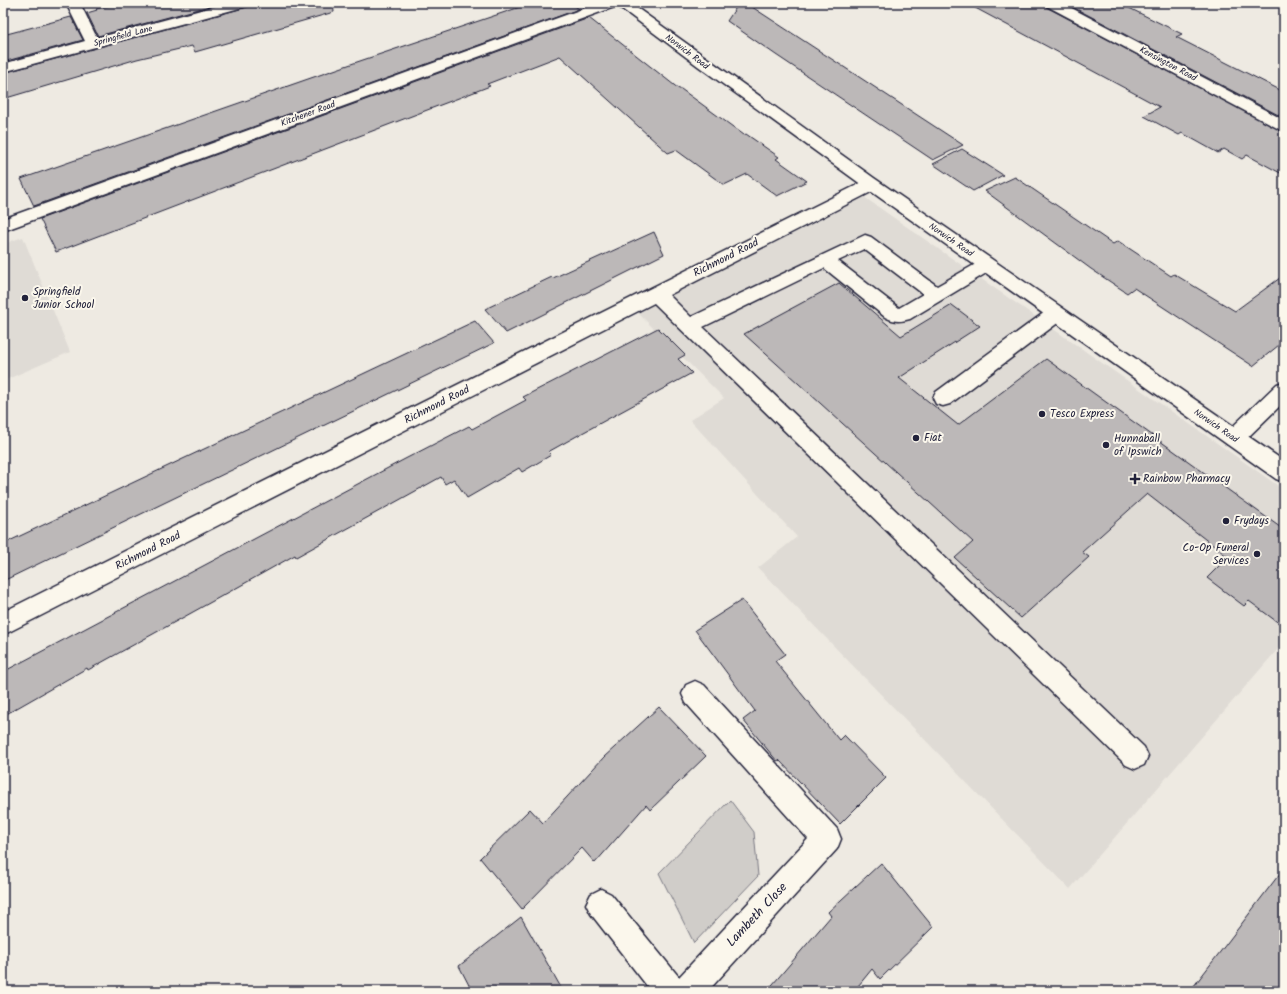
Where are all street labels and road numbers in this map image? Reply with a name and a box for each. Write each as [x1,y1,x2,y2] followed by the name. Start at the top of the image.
[92,21,154,51] street label: Springfield Lane
[662,30,713,74] street label: Norwich Road
[1137,43,1200,86] street label: Kensington Road
[279,97,338,131] street label: Kitchener Road
[925,219,977,261] street label: Norwich Road
[690,234,762,282] street label: Richmond Road
[401,381,473,429] street label: Richmond Road
[1190,405,1242,447] street label: Norwich Road
[112,527,184,575] street label: Richmond Road
[721,878,793,952] street label: Lambeth Close

